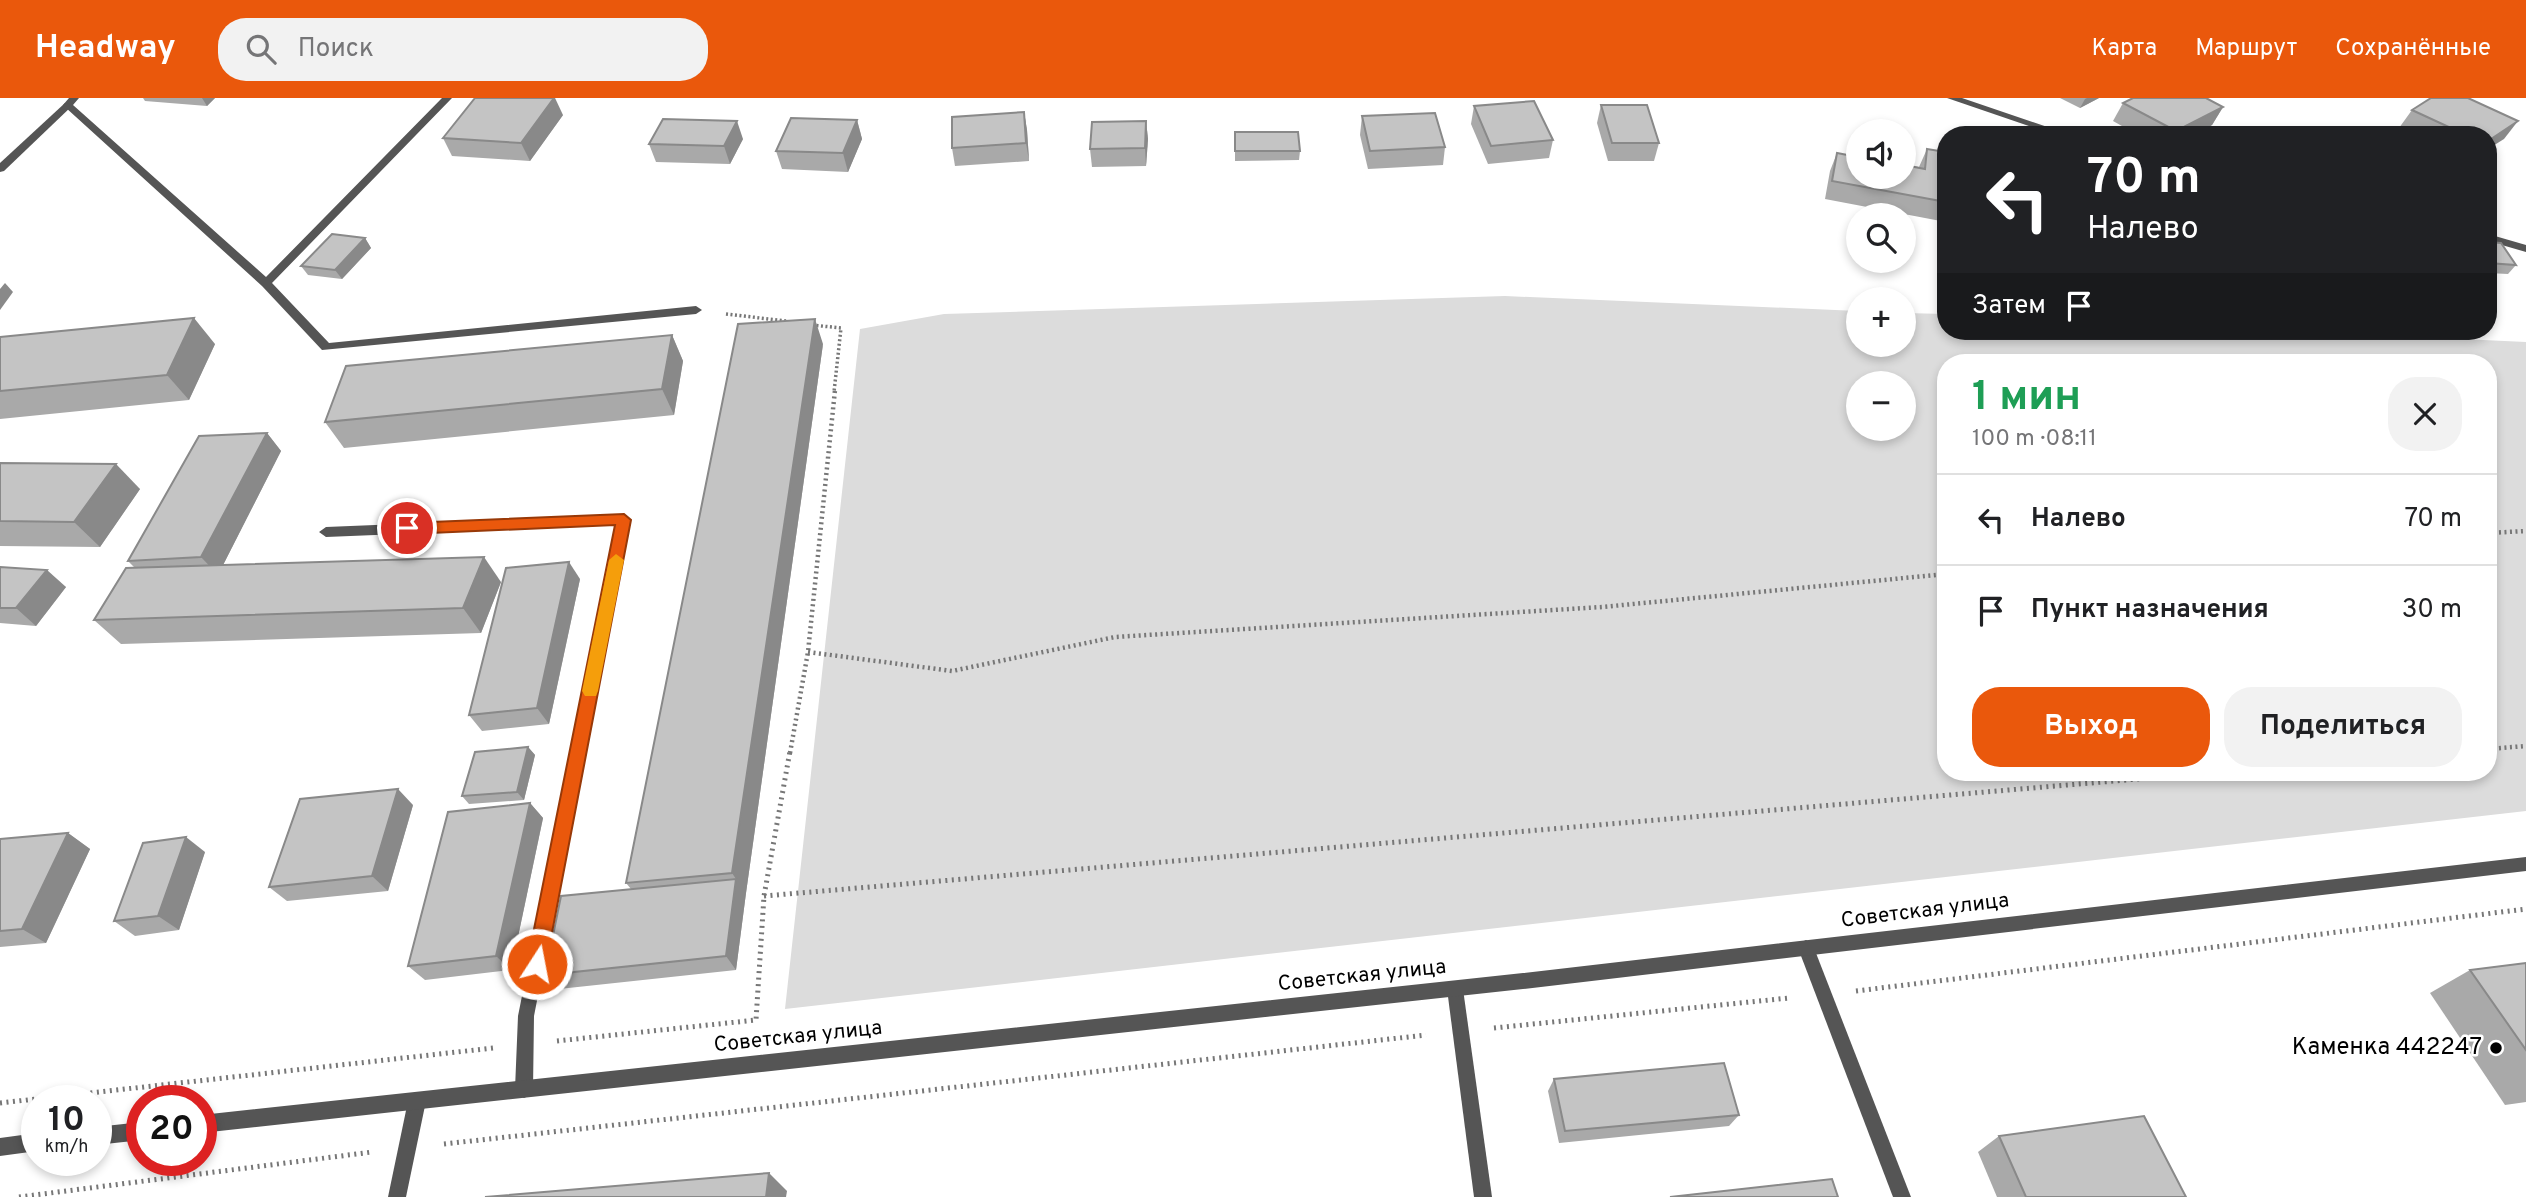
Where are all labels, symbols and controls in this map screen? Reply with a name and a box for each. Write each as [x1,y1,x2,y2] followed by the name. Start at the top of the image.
[218,18,708,81] search box
[35,28,176,70] text: Headway
[242,30,280,68] icon: search
[298,33,374,66] text: Поиск
[2091,34,2157,64] text: Карта
[2195,34,2297,64] text: Маршрут
[2335,34,2491,64] text: Сохранённые
[1846,119,1916,441] map controls
[1846,119,1916,189] button: sound
[2087,149,2201,211] text: 70 m
[1972,154,2063,245] icon: left
[1846,203,1916,273] button: search
[2087,210,2199,250] text: Налево
[1846,287,1916,357] button: +
[2060,287,2098,325] icon: arrive
[1972,290,2046,323] text: Затем
[1846,371,1916,441] button: −
[1972,372,2081,425] text: 1 мин
[2388,377,2462,451] button: close
[1972,425,2097,454] text: 100 m · 08:11
[377,498,437,558] pin
[1972,501,2010,539] icon: left
[2031,503,2126,536] text: Налево
[2404,503,2462,536] text: 70 m
[388,509,426,547] icon: arrive
[1972,592,2010,630] icon: arrive
[2031,594,2269,627] text: Пункт назначения
[2402,594,2462,627] text: 30 m
[1972,687,2210,767] button: Выход
[2224,687,2462,767] button: Поделиться
[1839,887,2011,935] street label: Советская улица
[500,927,574,1001] position arrow
[1276,954,1448,998] street label: Советская улица
[712,1015,884,1059] street label: Советская улица
[2292,1033,2482,1063] place label: Каменка 442247
[2488,1040,2504,1056] marker: Каменка 442247
[126,1085,217,1176] speed limit sign: 20
[48,1099,85,1143] text: 10
[45,1136,88,1159] text: km/h

